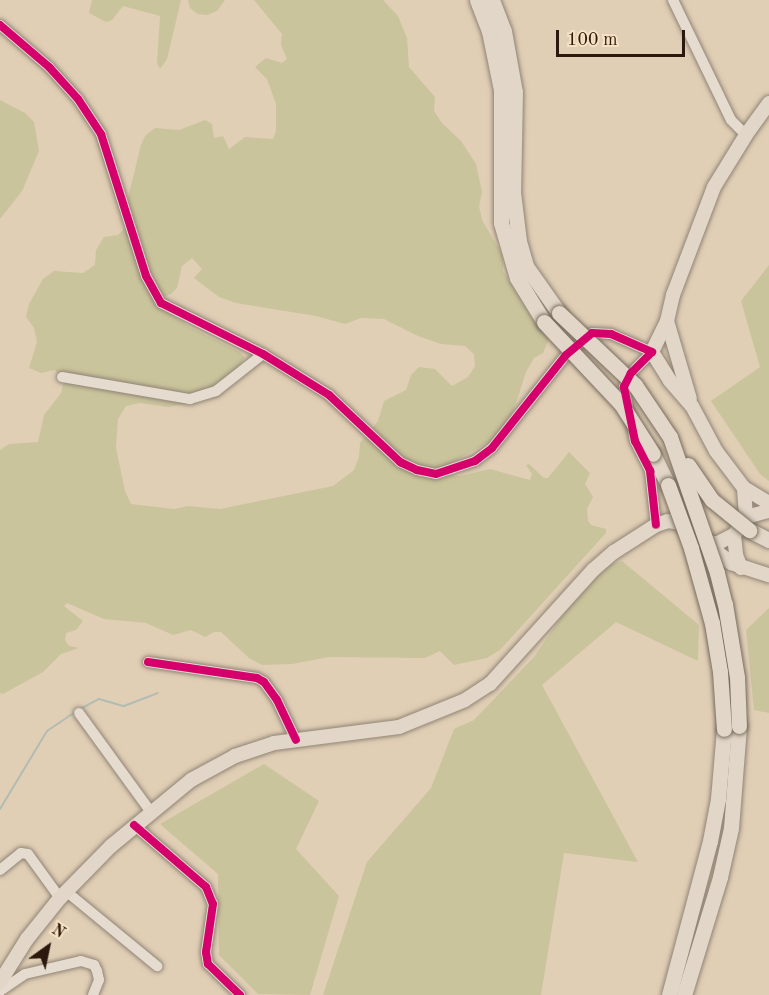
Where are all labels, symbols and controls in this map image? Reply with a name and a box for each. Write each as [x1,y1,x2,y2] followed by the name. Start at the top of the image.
[559,18,688,56] scale bar
[567,31,618,49] text: 100 m
[18,917,78,977] north arrow
[48,922,67,942] text: N

